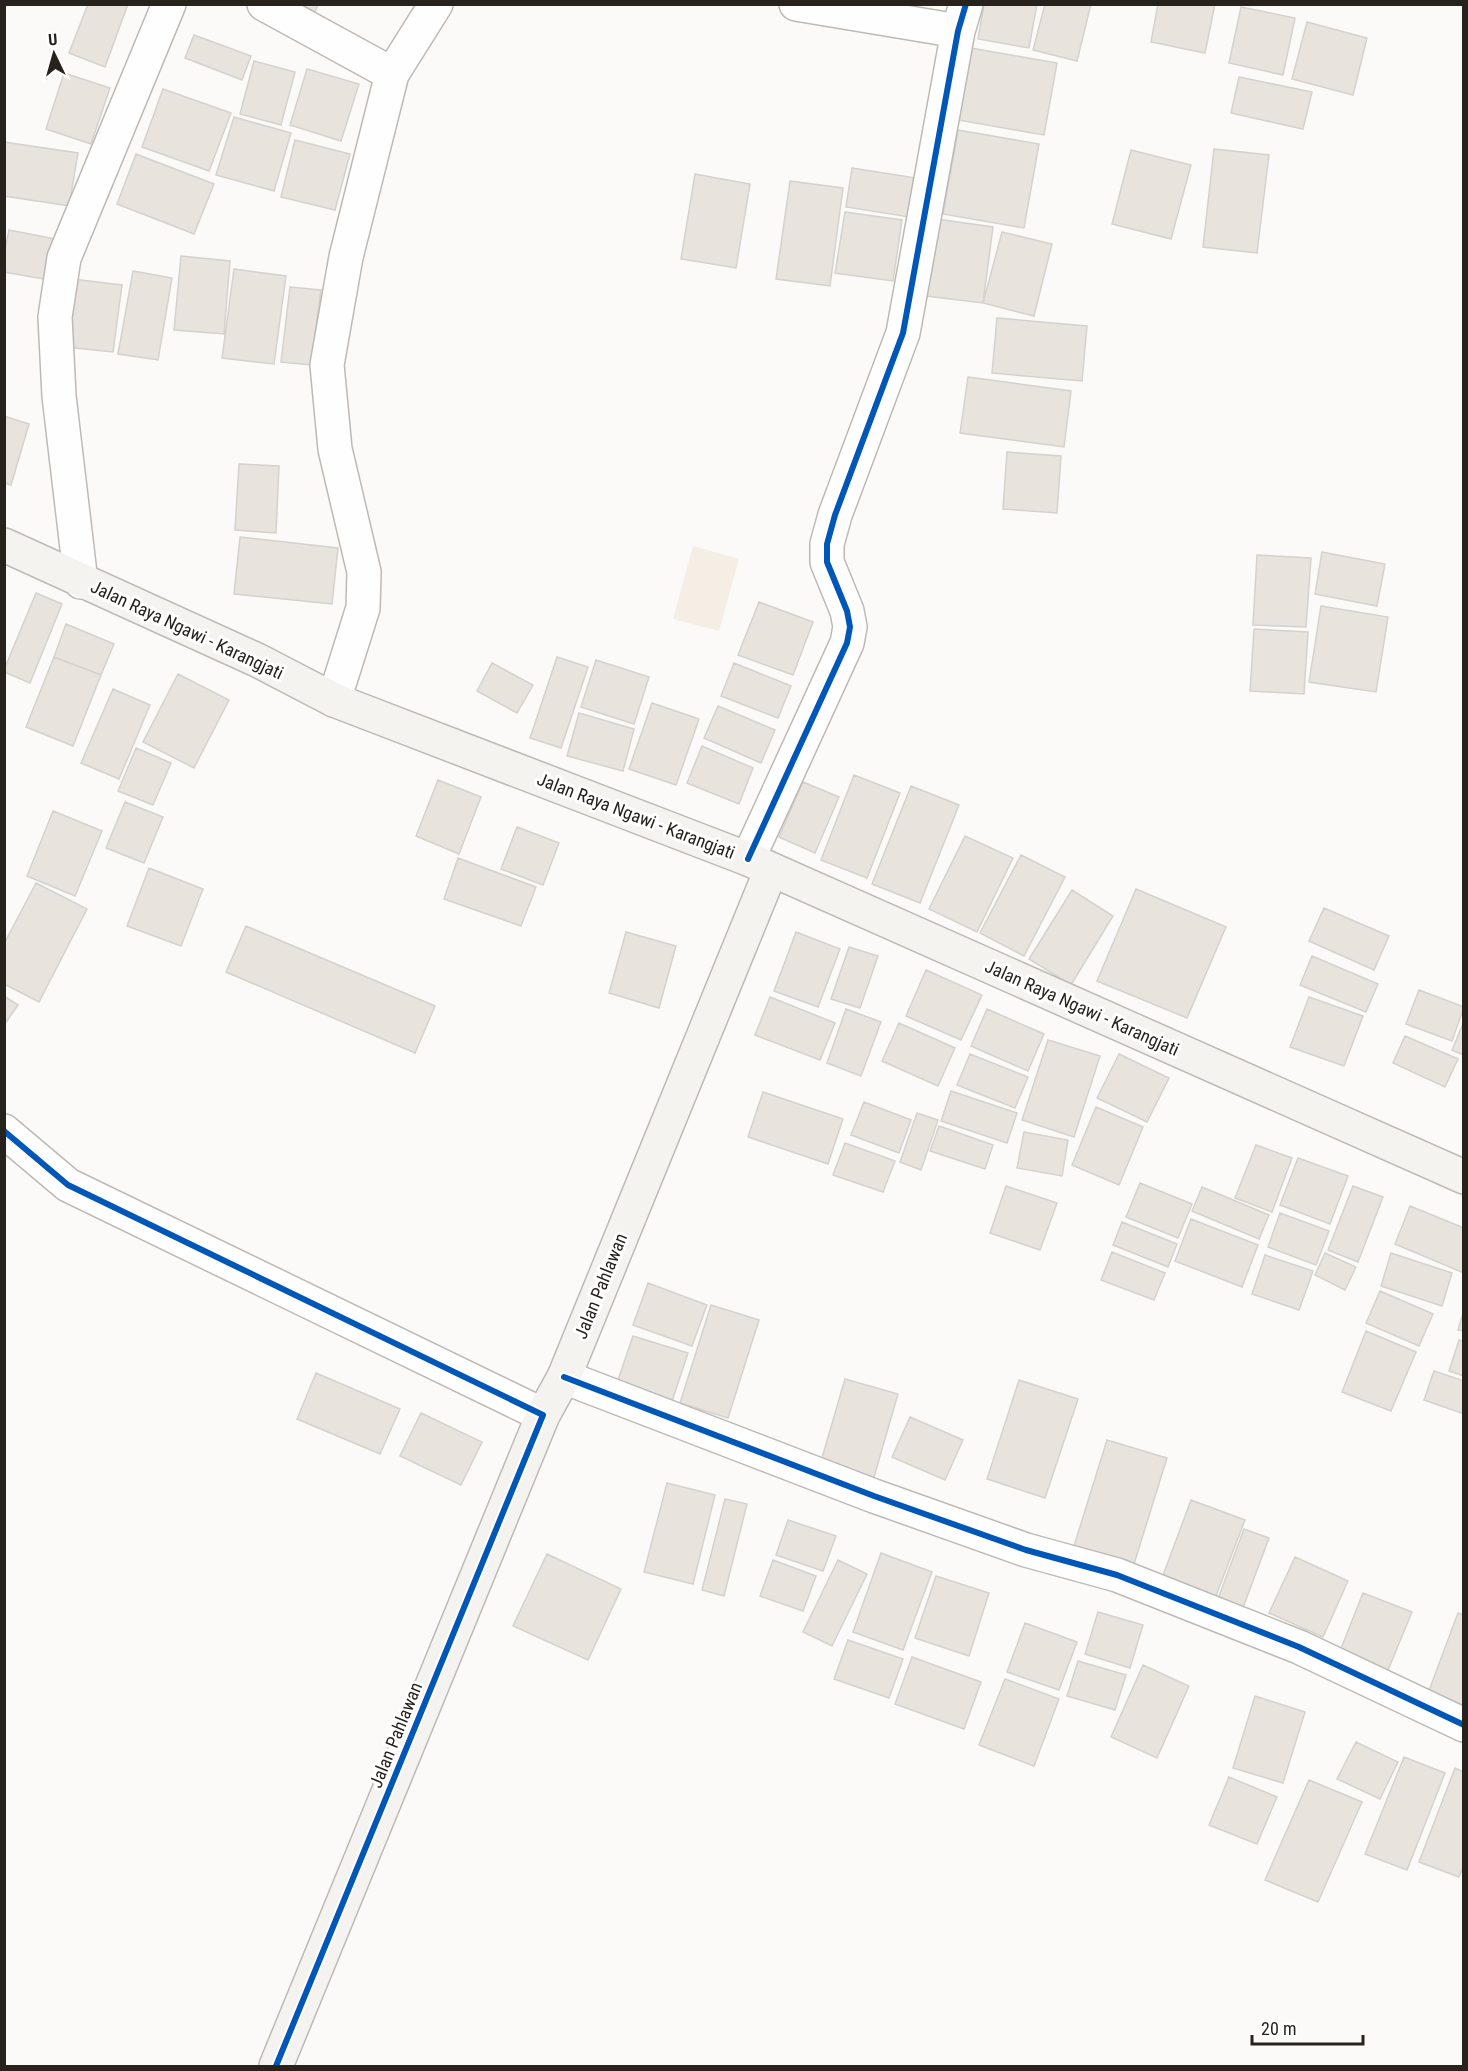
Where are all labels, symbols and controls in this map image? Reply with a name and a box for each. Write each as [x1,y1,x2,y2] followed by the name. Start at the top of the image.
[24,24,84,84] north arrow
[47,30,58,49] text: U
[88,576,287,683] street label: Jalan Raya Ngawi - Karangjati
[534,768,738,863] street label: Jalan Raya Ngawi - Karangjati
[982,955,1182,1060] street label: Jalan Raya Ngawi - Karangjati
[570,1230,631,1342] street label: Jalan Pahlawan
[365,1679,426,1791] street label: Jalan Pahlawan
[1252,2008,1363,2046] scale bar
[1261,2018,1296,2039] text: 20 m

